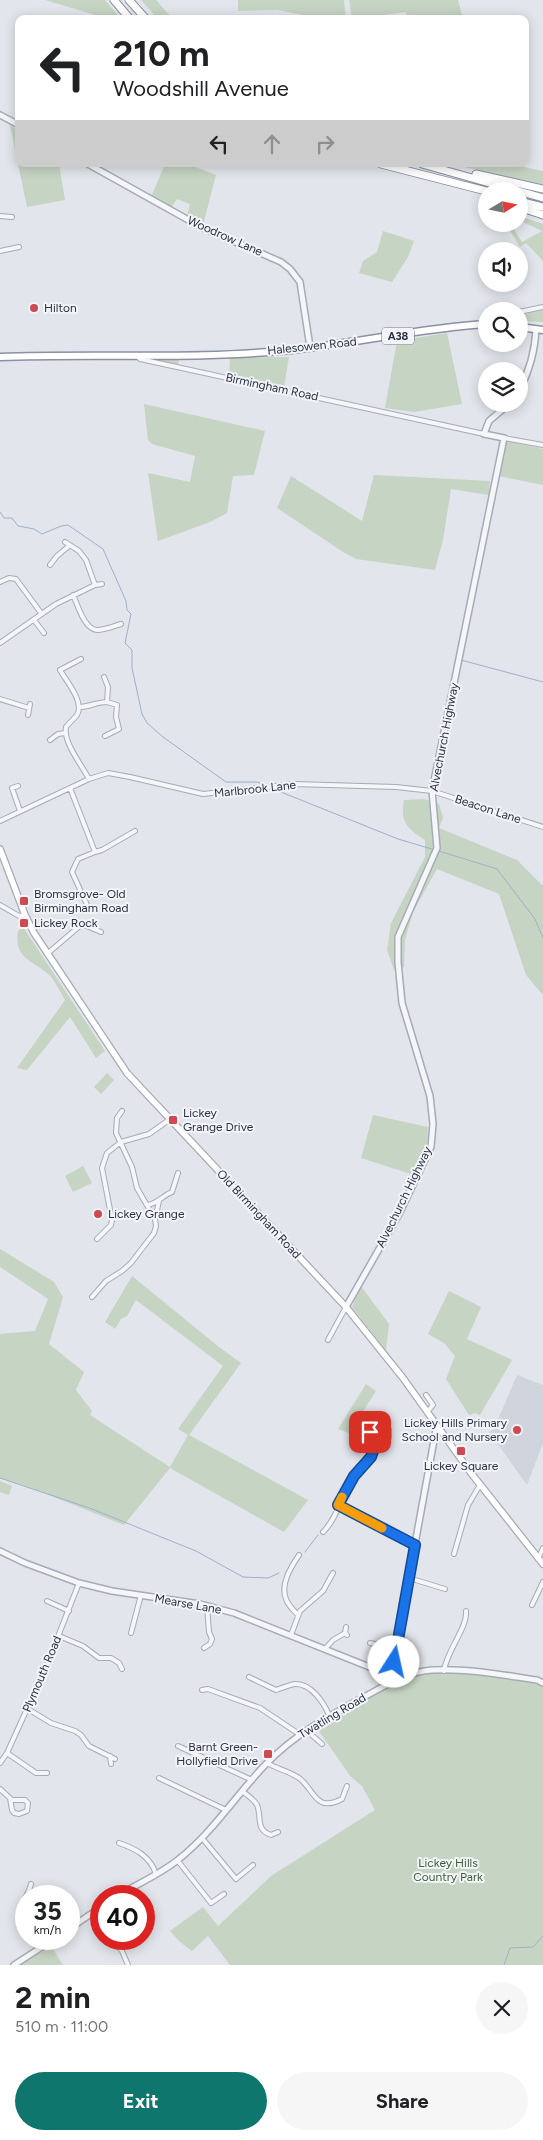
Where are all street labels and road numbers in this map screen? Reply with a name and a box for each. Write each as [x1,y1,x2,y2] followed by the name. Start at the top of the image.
[185,213,265,259] street label: Woodrow Lane
[382,328,414,344] road number: A38
[267,334,357,358] street label: Halesowen Road
[224,370,320,404] street label: Birmingham Road
[427,681,462,793] street label: Alvechurch Highway
[213,778,297,800] street label: Marlbrook Lane
[453,792,523,826] street label: Beacon Lane
[373,1144,435,1250] street label: Alvechurch Highway
[214,1167,304,1261] street label: Old Birmingham Road
[153,1591,223,1617] street label: Mearse Lane
[20,1634,64,1714] street label: Plymouth Road
[296,1690,368,1742] street label: Twatling Road

